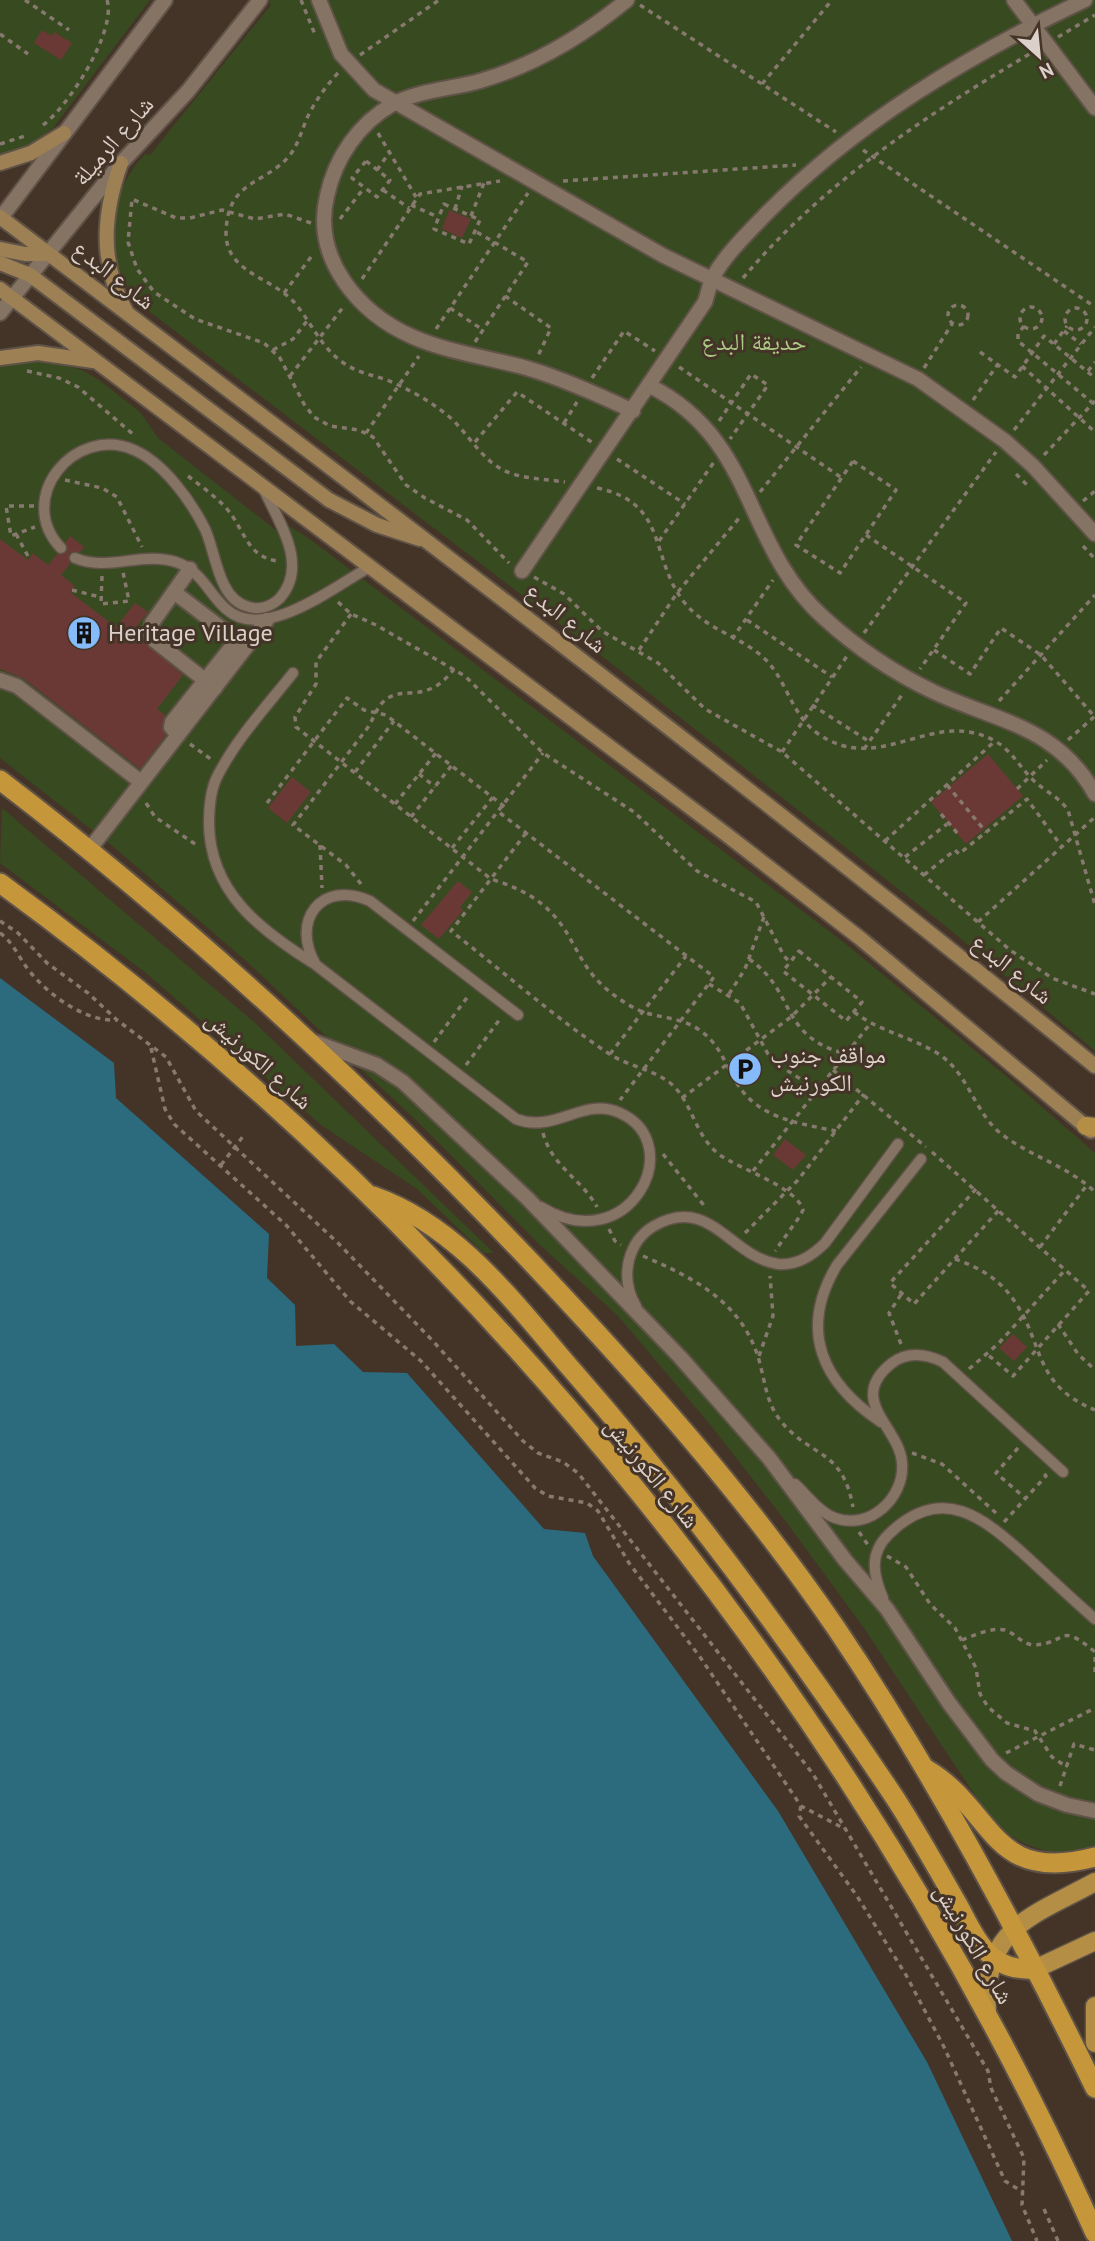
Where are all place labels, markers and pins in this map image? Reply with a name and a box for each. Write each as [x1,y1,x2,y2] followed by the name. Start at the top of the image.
[65,614,103,652] building icon: Heritage Village
[108,617,273,648] place label: Heritage Village
[770,1039,886,1098] place label: مواقف جنوب الكورنيش
[726,1050,764,1088] parking icon: مواقف جنوب الكورنيش

